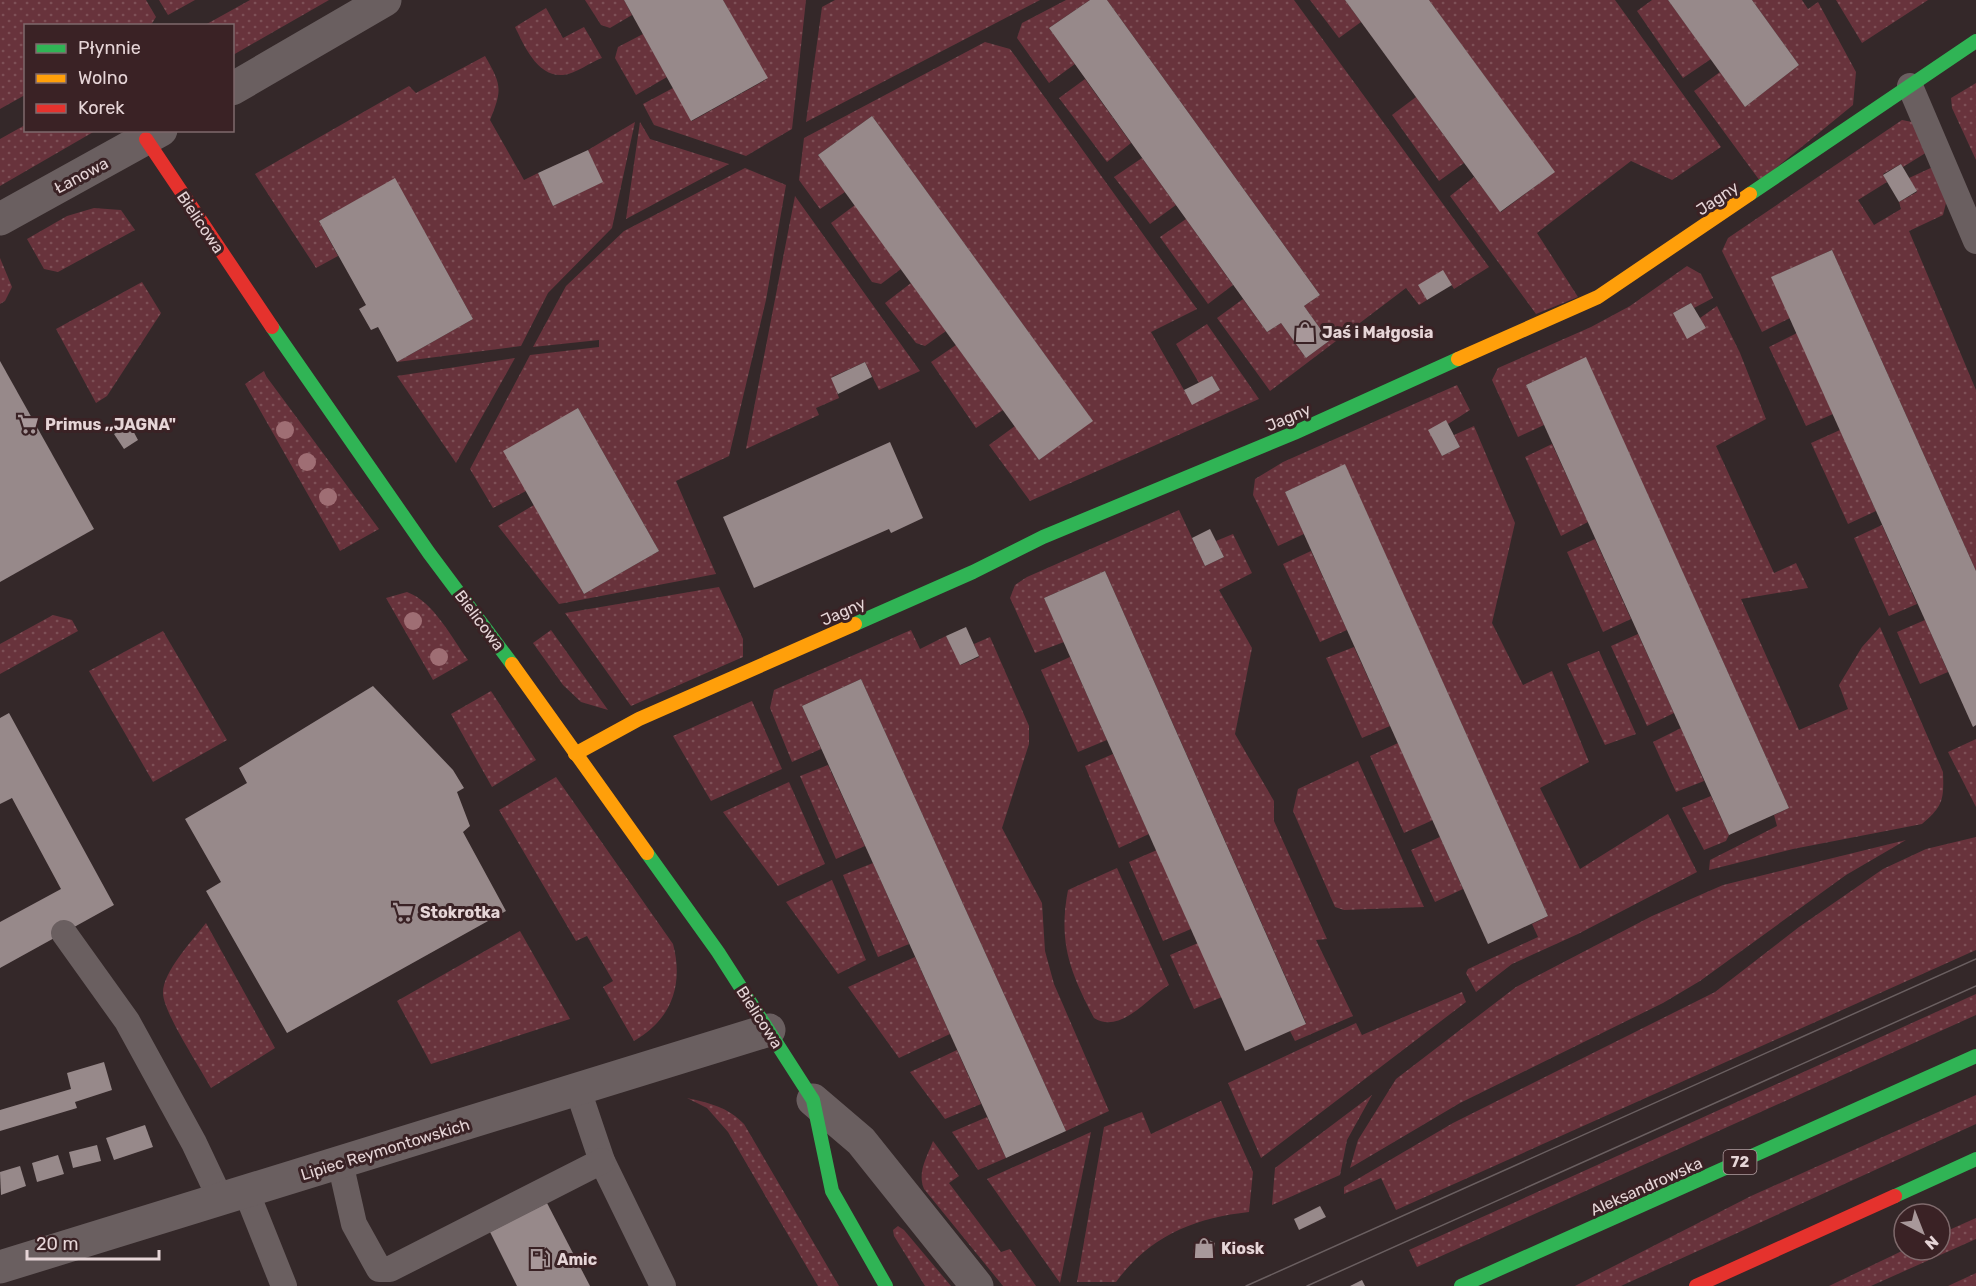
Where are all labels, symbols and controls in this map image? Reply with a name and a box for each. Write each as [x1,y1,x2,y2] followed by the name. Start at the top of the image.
[24,24,234,132] legend
[78,37,141,59] text: Płynnie
[78,67,128,89] text: Wolno
[78,97,125,119] text: Korek
[51,153,111,197] street label: Łanowa
[1693,177,1742,219] street label: Jagny
[173,188,228,257] street label: Bielicowa
[1293,320,1317,344] shop icon: Jaś i Małgosia
[1322,323,1433,342] place label: Jaś i Małgosia
[1263,400,1314,435] street label: Jagny
[16,412,40,436] supermarket icon: Primus ,,JAGNA"
[45,415,176,434] place label: Primus ,,JAGNA"
[451,586,508,654] street label: Bielicowa
[818,593,869,630] street label: Jagny
[391,900,415,924] supermarket icon: Stokrotka
[420,903,500,922] place label: Stokrotka
[732,983,787,1052] street label: Bielicowa
[298,1115,472,1184] street label: Lipiec Reymontowskich
[1724,1150,1756,1174] road number: 72
[1587,1153,1705,1220] street label: Aleksandrowska
[1892,1202,1952,1262] north arrow
[27,1223,159,1261] scale bar
[1921,1232,1942,1254] text: N
[36,1233,78,1255] text: 20 m
[1192,1236,1216,1260] shop icon: Kiosk
[1221,1239,1265,1258] place label: Kiosk
[528,1247,552,1271] fuel station icon: Amic
[557,1250,597,1269] place label: Amic

